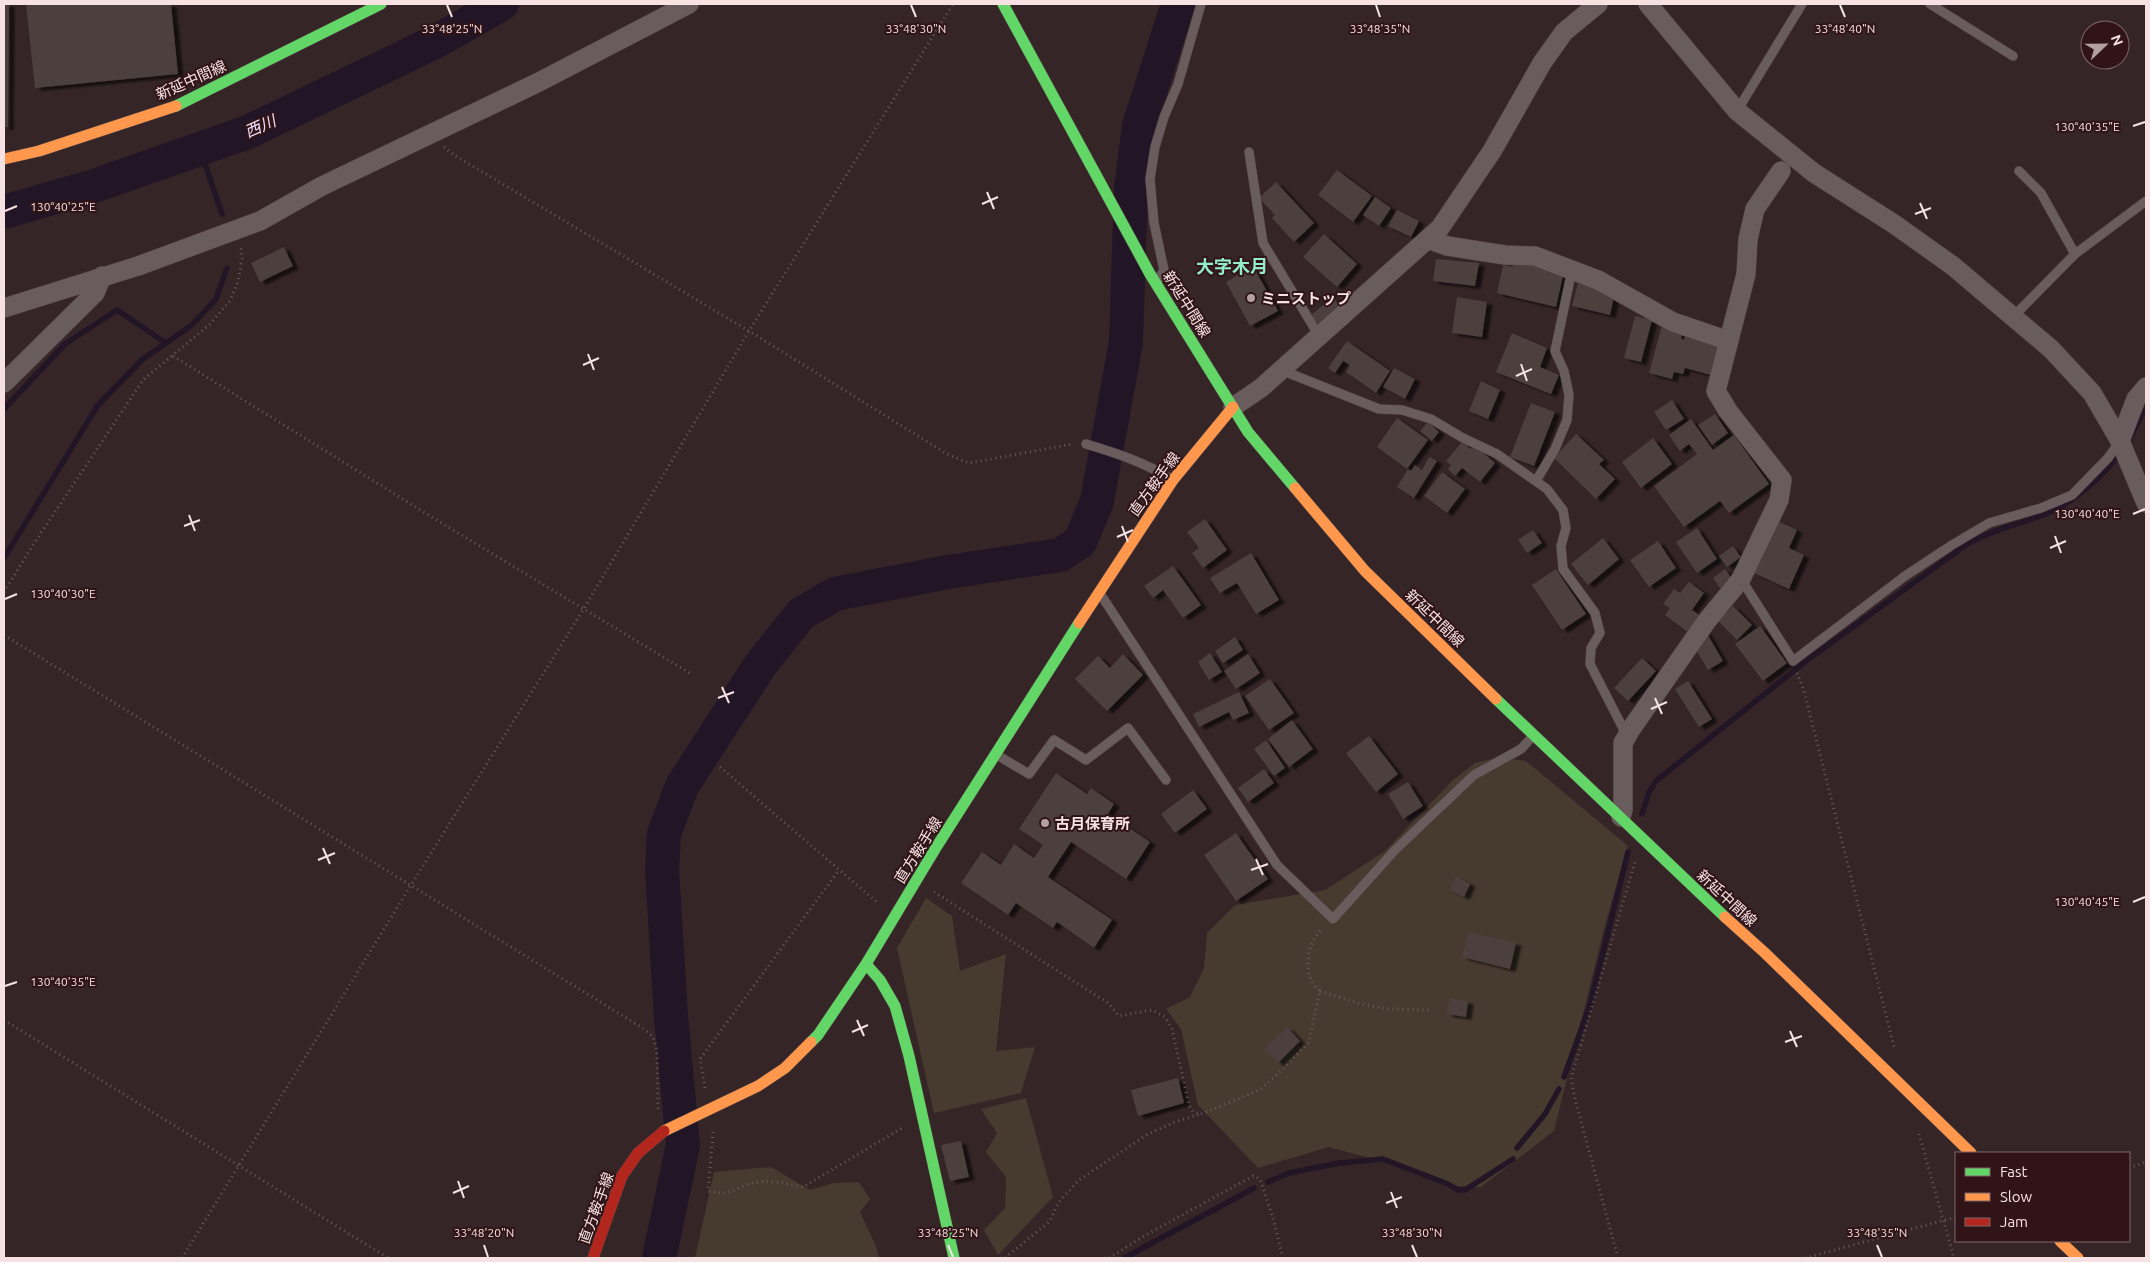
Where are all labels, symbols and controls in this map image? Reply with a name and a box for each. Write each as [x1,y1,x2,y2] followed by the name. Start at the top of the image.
[2080,20,2130,70] north arrow
[422,22,482,35] text: 33°48'25"N
[886,22,946,35] text: 33°48'30"N
[1350,22,1410,35] text: 33°48'35"N
[1815,22,1875,35] text: 33°48'40"N
[2108,32,2126,48] text: N
[153,57,229,103] street label: 新延中間線
[242,110,280,141] water label: 西川
[2054,120,2120,133] text: 130°40'35"E
[30,200,96,213] text: 130°40'25"E
[1196,256,1268,276] district label: 大字木月
[1160,268,1214,340] street label: 新延中間線
[1261,290,1351,307] place label: ミニストップ
[1245,292,1257,304] marker: ミニストップ
[1125,449,1183,519] street label: 直方鞍手線
[2054,507,2120,520] text: 130°40'40"E
[1402,586,1468,650] street label: 新延中間線
[30,587,96,600] text: 130°40'30"E
[891,814,945,886] street label: 直方鞍手線
[1055,815,1130,832] place label: 古月保育所
[1039,817,1051,829] marker: 古月保育所
[1694,866,1760,930] street label: 新延中間線
[2054,895,2120,908] text: 130°40'45"E
[30,975,96,988] text: 130°40'35"E
[1955,1152,2130,1242] legend
[2000,1163,2028,1180] text: Fast
[575,1170,617,1246] street label: 直方鞍手線
[2000,1188,2033,1205] text: Slow
[2000,1213,2028,1230] text: Jam
[454,1226,514,1239] text: 33°48'20"N
[918,1226,978,1239] text: 33°48'25"N
[1382,1226,1442,1239] text: 33°48'30"N
[1847,1226,1907,1239] text: 33°48'35"N

